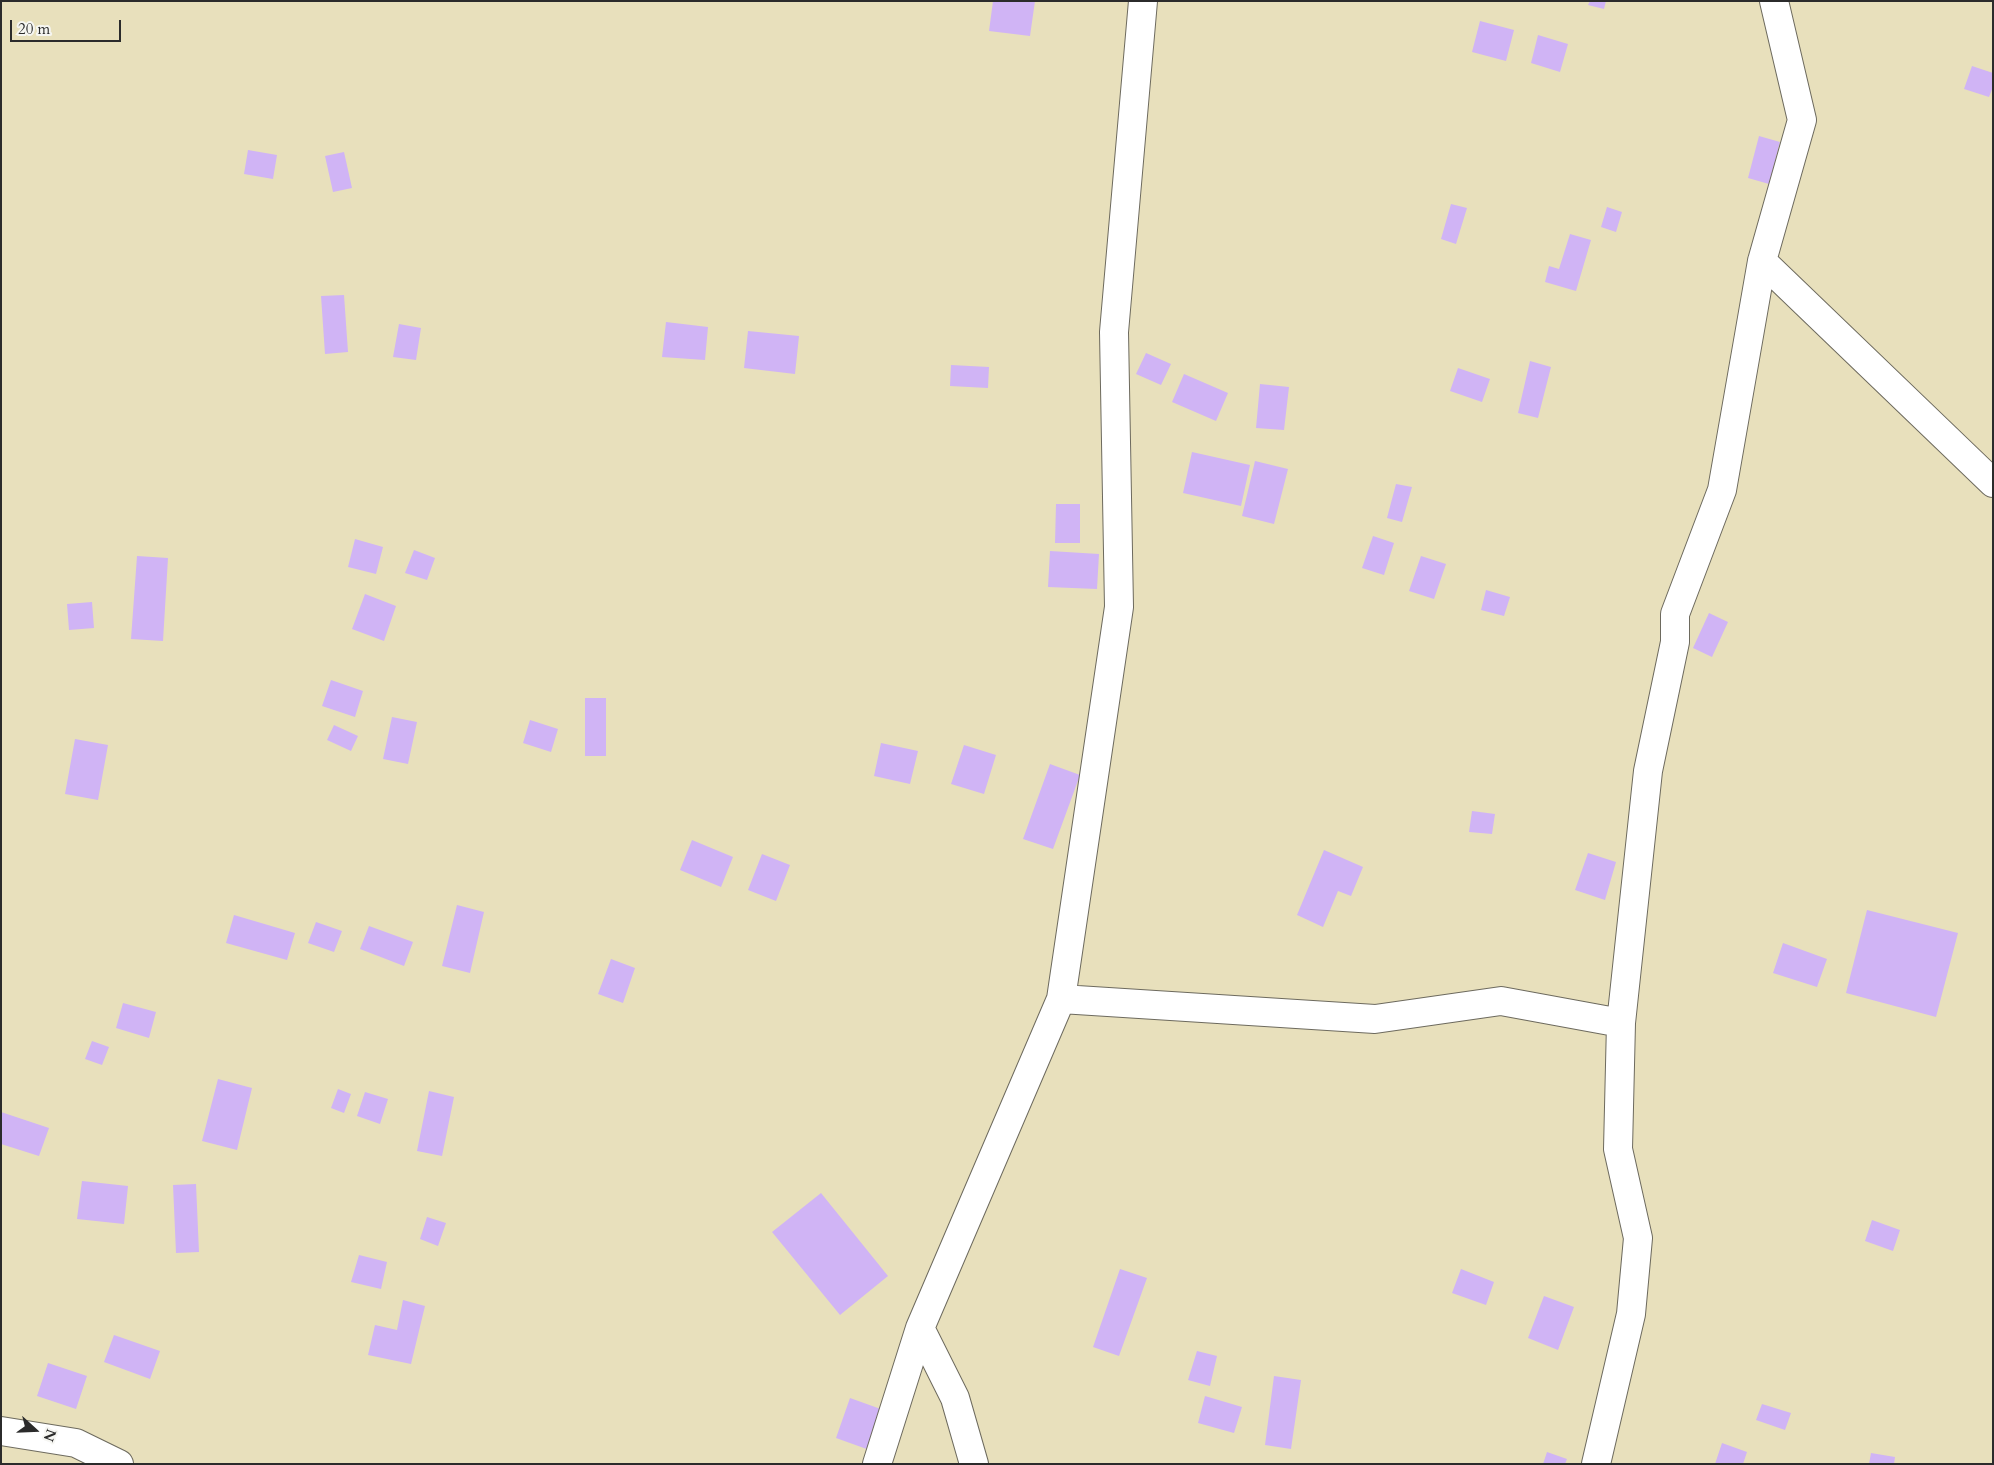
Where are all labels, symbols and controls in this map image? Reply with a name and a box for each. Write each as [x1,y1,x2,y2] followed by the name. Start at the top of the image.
[12,10,124,42] scale bar
[18,19,50,39] text: 20 m
[10,1405,60,1455] north arrow
[39,1426,61,1444] text: N

